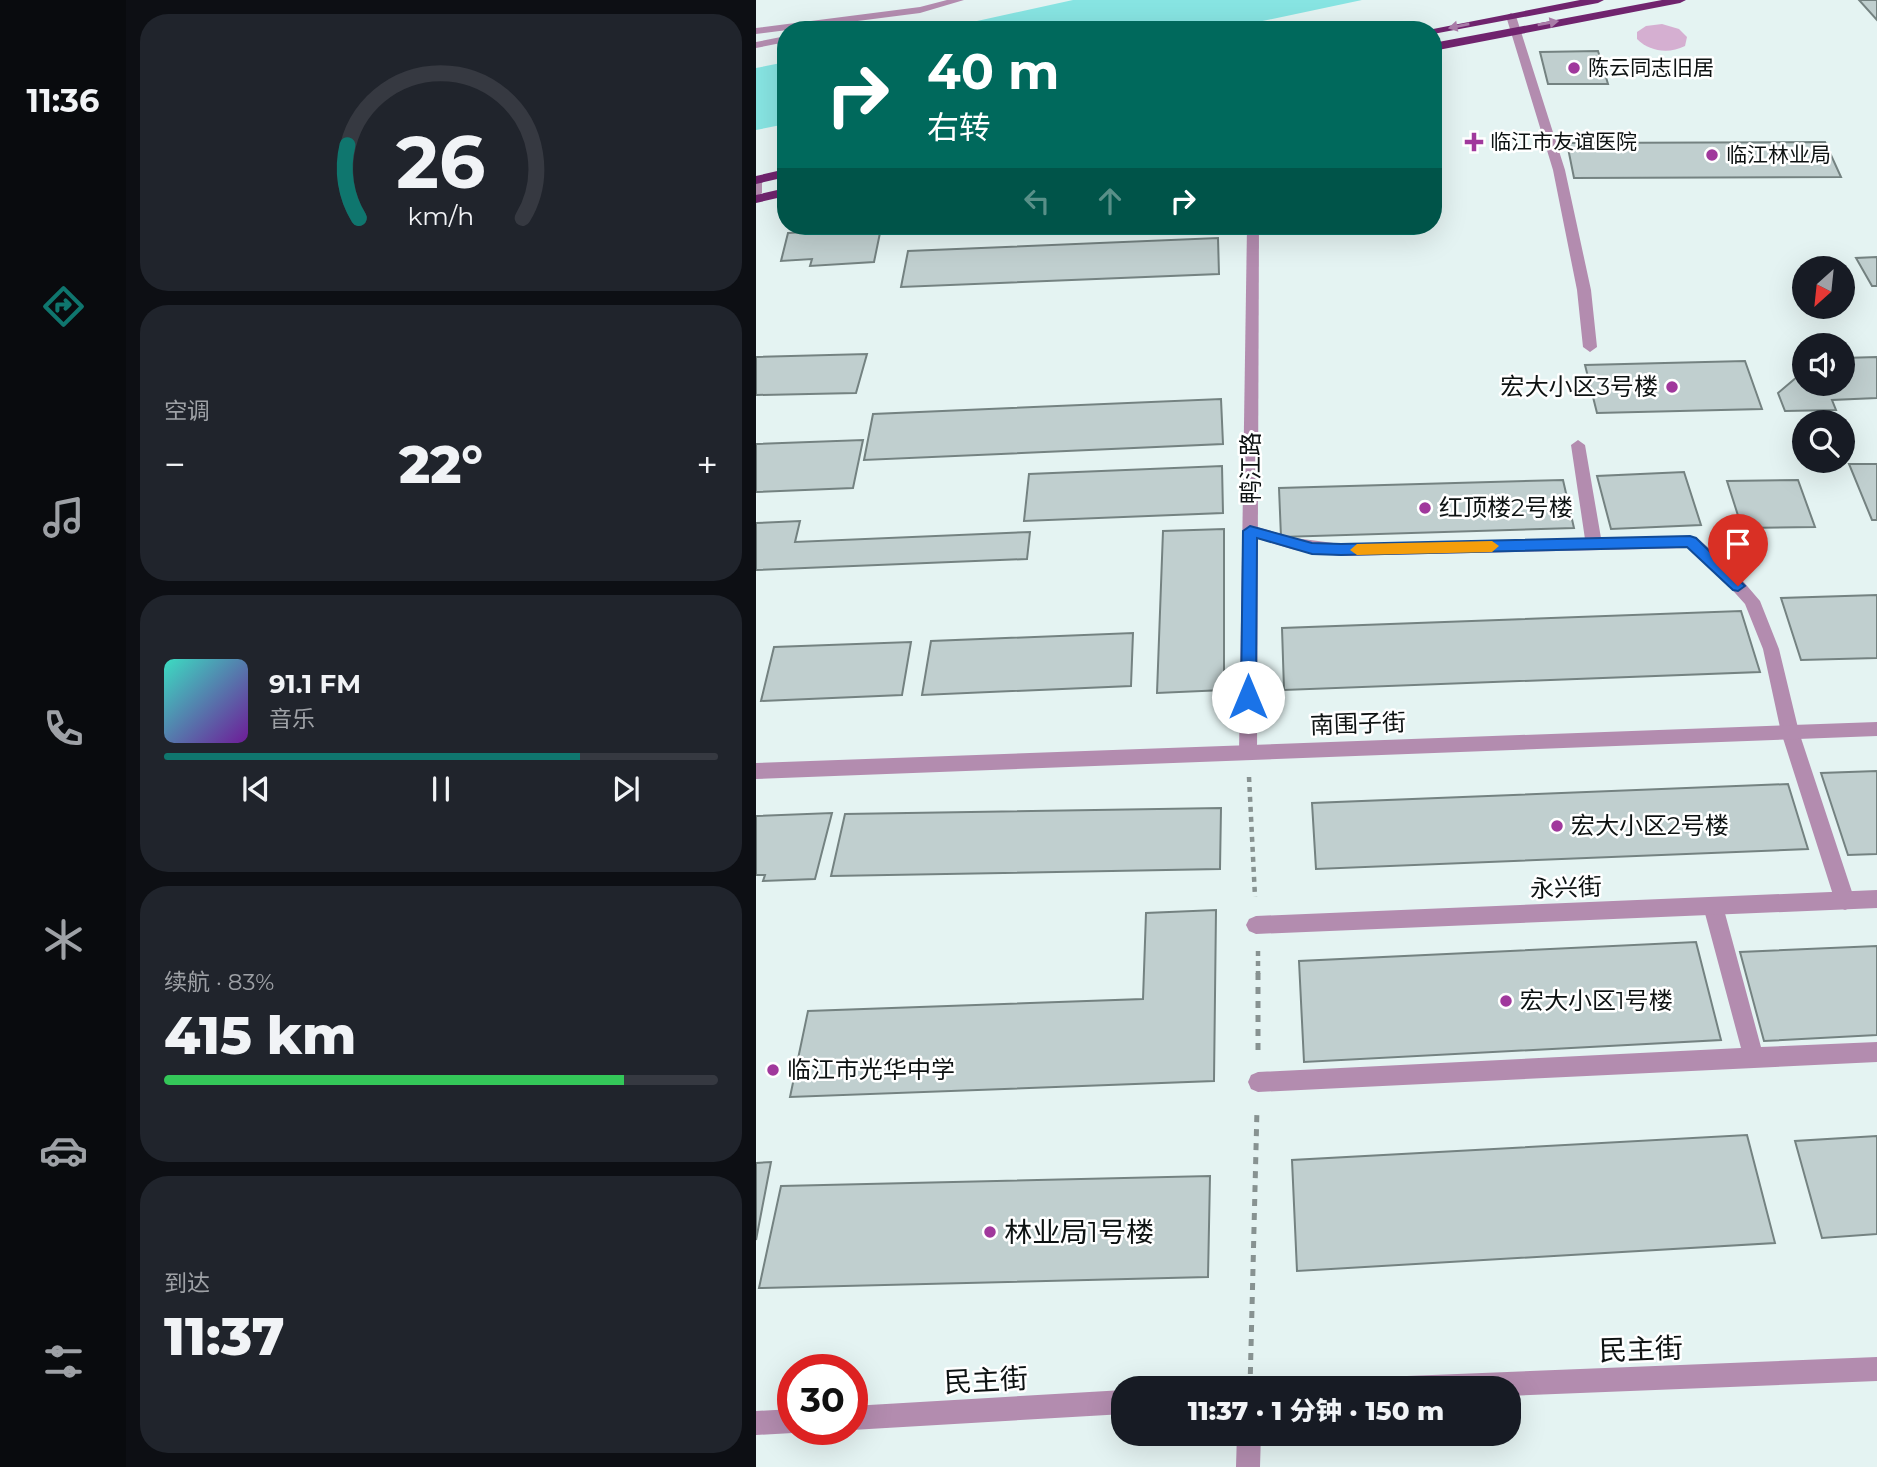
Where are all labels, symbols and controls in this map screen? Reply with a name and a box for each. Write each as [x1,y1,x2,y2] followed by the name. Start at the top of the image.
[1537,18,1559,29] one-way arrow
[1448,21,1470,32] one-way arrow
[927,42,1059,101] text: 40 m
[812,49,903,140] icon: right
[1588,55,1714,80] place label: 陈云同志旧居
[1566,60,1582,76] marker: 陈云同志旧居
[27,81,99,120] text: 11:36
[927,108,991,147] text: 右转
[396,119,486,207] text: 26
[1490,129,1637,154] place label: 临江市友谊医院
[1464,132,1484,152] marker: 临江市友谊医院
[1726,142,1831,167] place label: 临江林业局
[1704,147,1720,163] marker: 临江林业局
[1018,182,1056,220] icon: left
[1091,182,1129,220] icon: ahead
[1164,182,1202,220] icon: right
[408,201,474,231] text: km/h
[1792,256,1855,318] north arrow
[1792,256,1855,473] map controls
[39,282,88,331] icon: directions
[1792,333,1855,396] button: sound
[1500,372,1658,401] place label: 宏大小区3号楼
[1664,379,1680,395] marker: 宏大小区3号楼
[164,397,210,425] text: 空调
[1792,410,1855,473] button: search
[1236,432,1265,504] street label: 鸭江路
[399,433,483,496] text: 22°
[164,441,186,488] text: −
[696,441,718,488] text: +
[39,493,88,542] icon: music
[1439,493,1573,522] place label: 红顶楼2号楼
[1417,500,1433,516] marker: 红顶楼2号楼
[1708,514,1768,586] pin
[1719,525,1757,563] icon: arrive
[1211,660,1285,734] position arrow
[269,668,361,700] text: 91.1 FM
[39,704,88,753] icon: phone
[269,705,315,733] text: 音乐
[1310,707,1406,740] street label: 南围子街
[237,770,275,808] icon: previous
[422,770,460,808] icon: pause
[607,770,645,808] icon: next
[1571,811,1729,840] place label: 宏大小区2号楼
[1549,818,1565,834] marker: 宏大小区2号楼
[1529,872,1602,903] street label: 永兴街
[39,915,88,964] icon: climate
[164,968,274,996] text: 续航 · 83%
[1520,986,1673,1015] place label: 宏大小区1号楼
[1498,993,1514,1009] marker: 宏大小区1号楼
[164,1004,356,1067] text: 415 km
[787,1055,955,1084] place label: 临江市光华中学
[765,1062,781,1078] marker: 临江市光华中学
[39,1126,88,1175] icon: car
[1004,1215,1154,1249] place label: 林业局1号楼
[982,1224,998,1240] marker: 林业局1号楼
[164,1269,210,1297] text: 到达
[164,1305,285,1368] text: 11:37
[1598,1331,1684,1367] street label: 民主街
[39,1337,88,1386] icon: filters
[777,1354,868,1445] speed limit sign: 30
[943,1361,1029,1399] street label: 民主街
[1188,1395,1444,1427] text: 11:37 · 1 分钟 · 150 m

